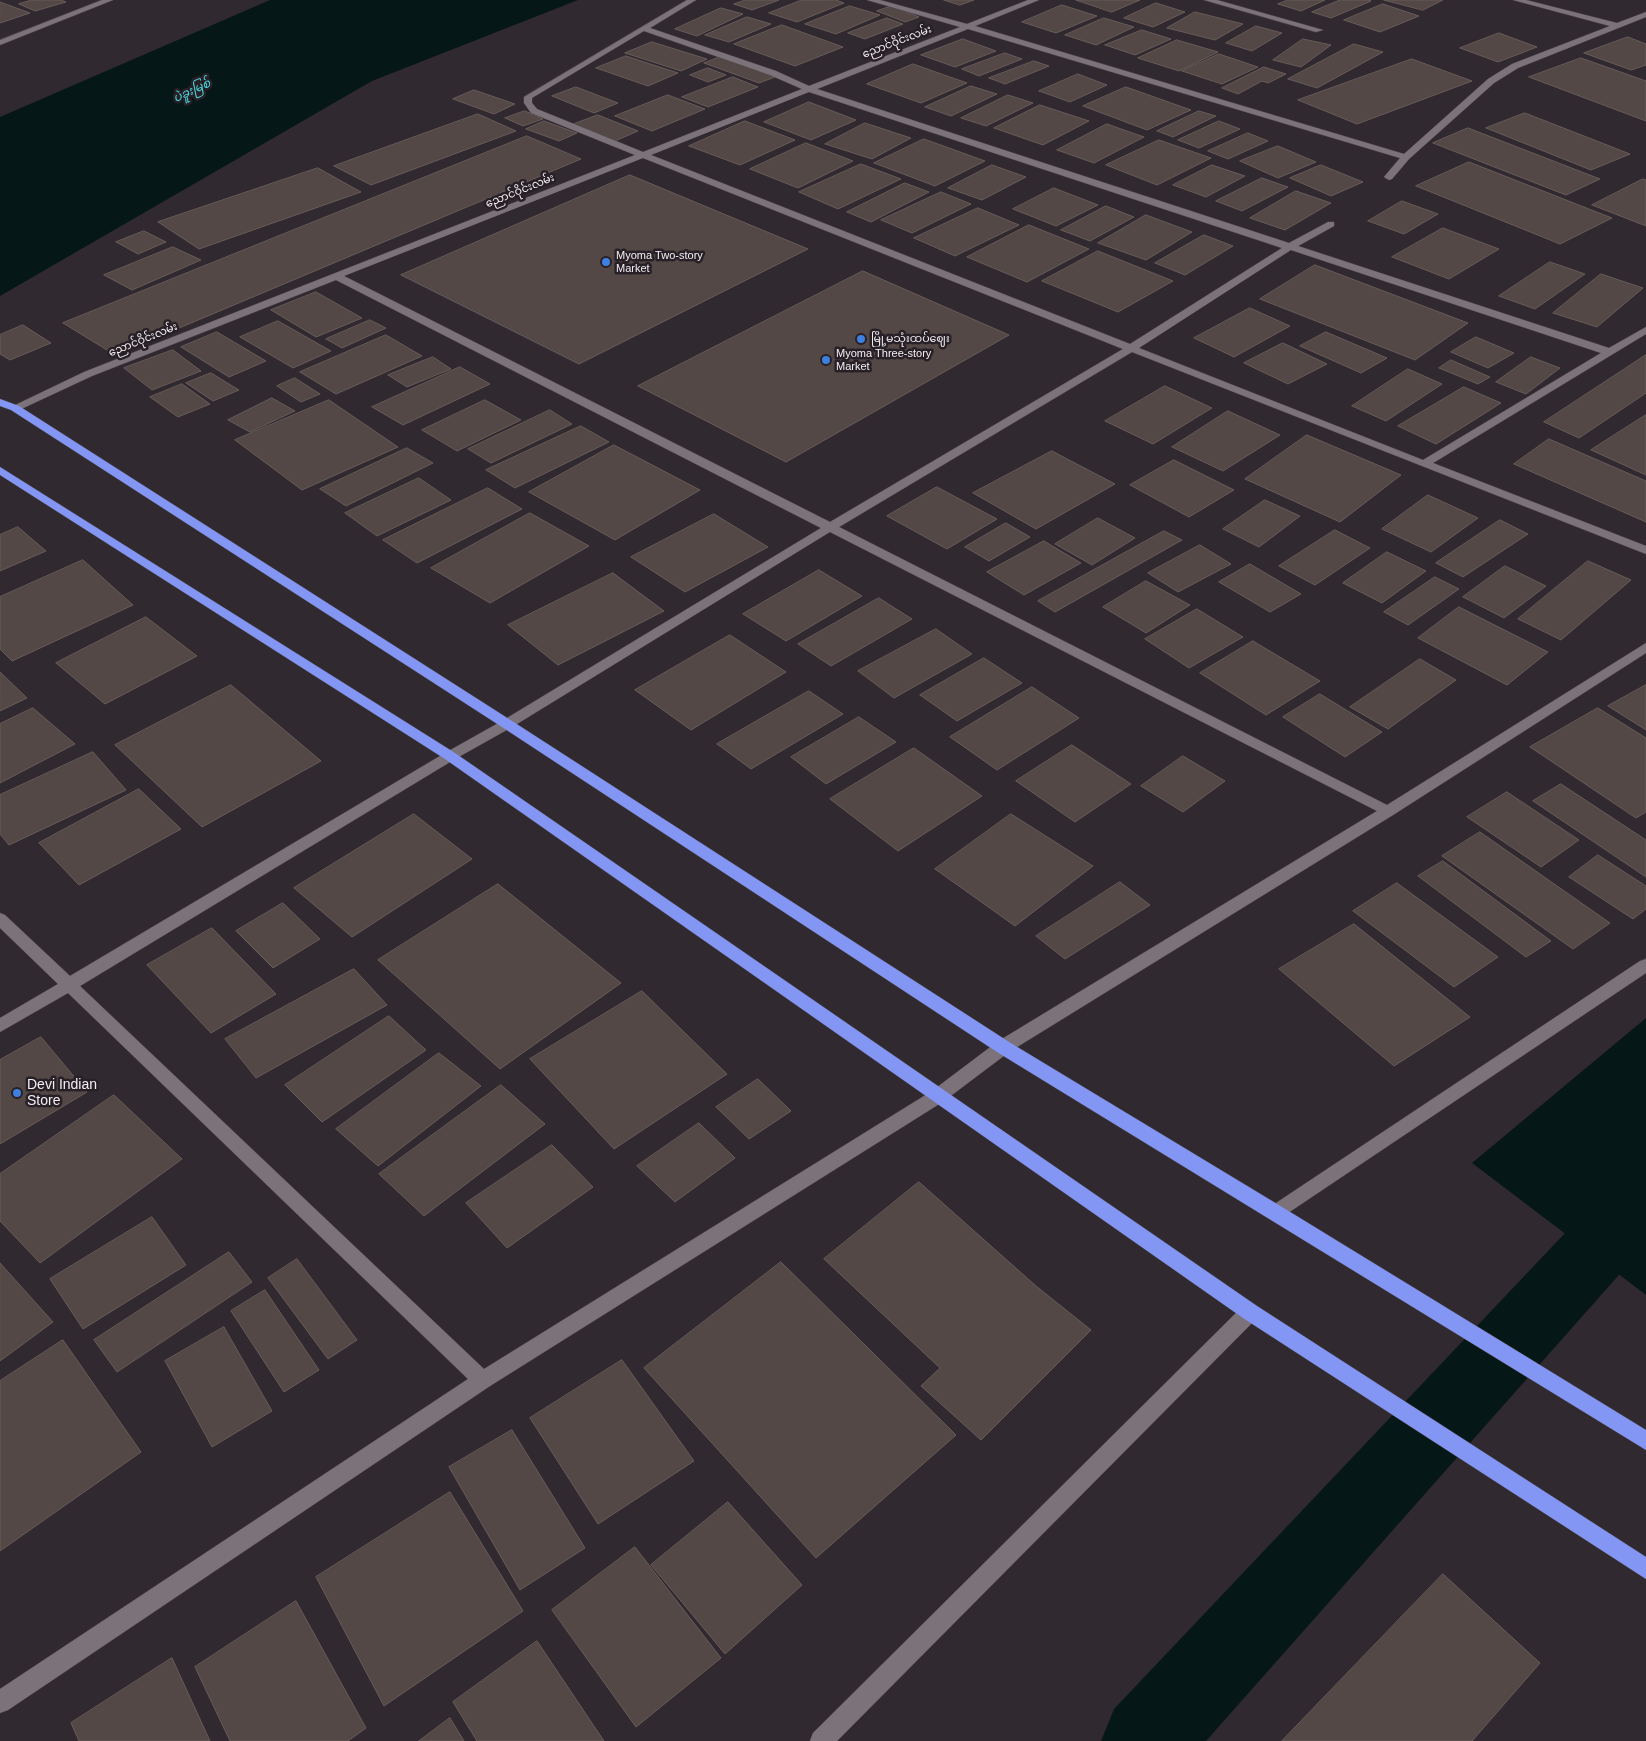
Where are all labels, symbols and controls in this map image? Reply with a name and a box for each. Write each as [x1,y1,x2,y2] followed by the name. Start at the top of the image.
[860,23,934,61] street label: ညောင်ဝိုင်းလမ်း
[171,76,213,106] water label: ပဲခူးမြစ်
[484,171,556,211] street label: ညောင်ဝိုင်းလမ်း
[616,249,703,275] place label: Myoma Two-story Market
[600,256,612,268] marker: Myoma Two-story Market
[107,320,179,360] street label: ညောင်ဝိုင်းလမ်း
[871,332,950,346] place label: မြို့မသုံးထပ်ဈေး
[855,333,867,345] marker: မြို့မသုံးထပ်ဈေး
[836,347,931,373] place label: Myoma Three-story Market
[820,354,832,366] marker: Myoma Three-story Market
[27,1077,97,1110] place label: Devi Indian Store
[11,1087,23,1099] marker: Devi Indian Store

